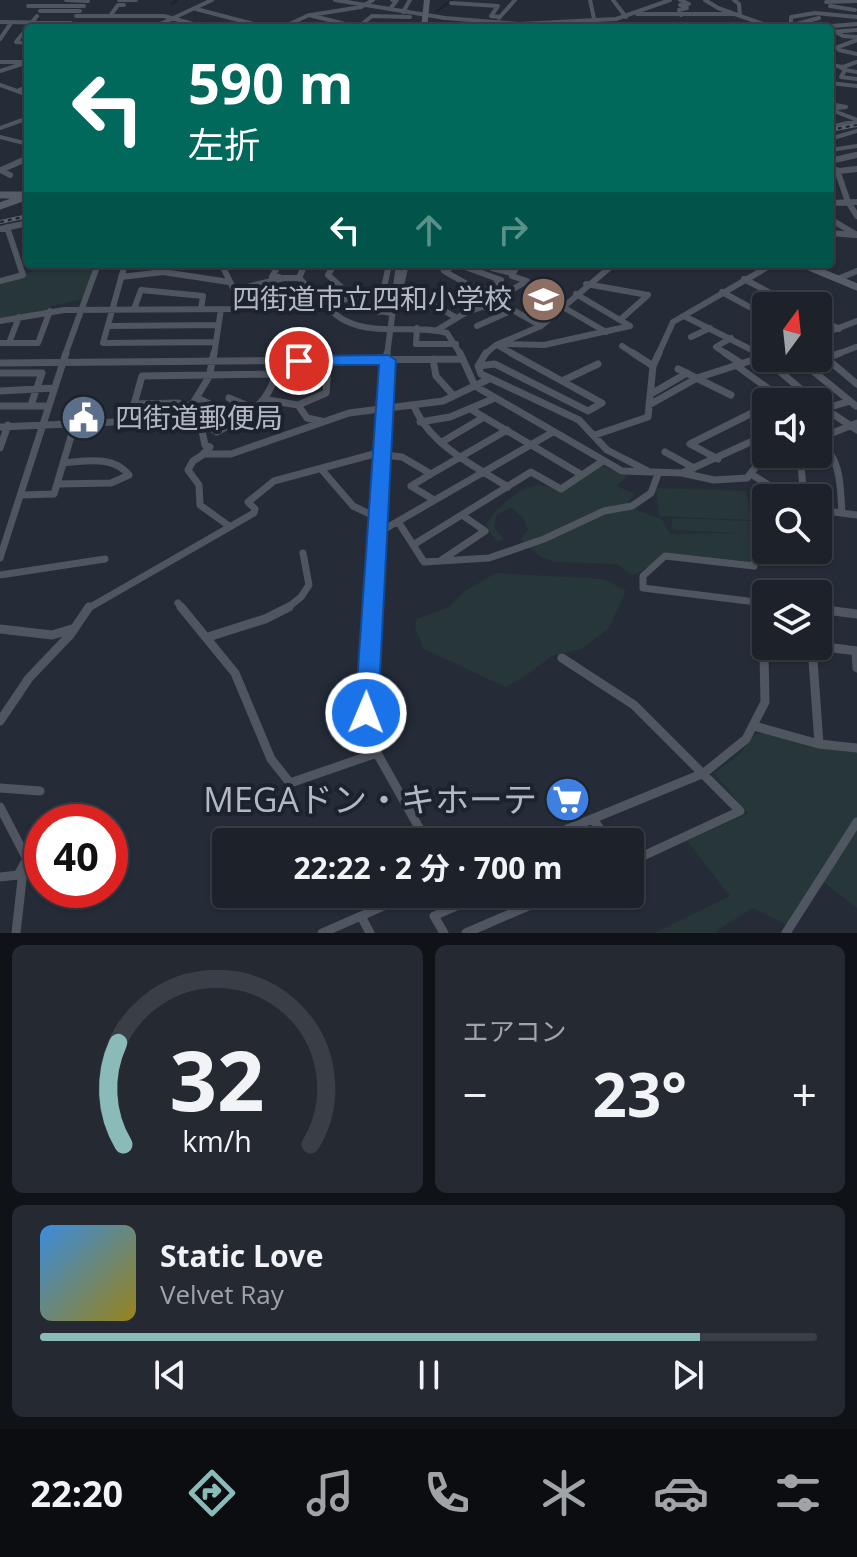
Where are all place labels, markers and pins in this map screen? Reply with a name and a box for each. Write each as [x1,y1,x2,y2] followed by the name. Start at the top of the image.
[519,275,567,323] school or university icon: 四街道市立四和小学校
[232,279,512,317] place label: 四街道市立四和小学校
[265,327,333,395] pin
[60,394,108,442] public building icon: 四街道郵便局
[115,398,283,436] place label: 四街道郵便局
[203,776,537,822] place label: MEGAドン・キホーテ
[544,776,592,824] supermarket icon: MEGAドン・キホーテ

